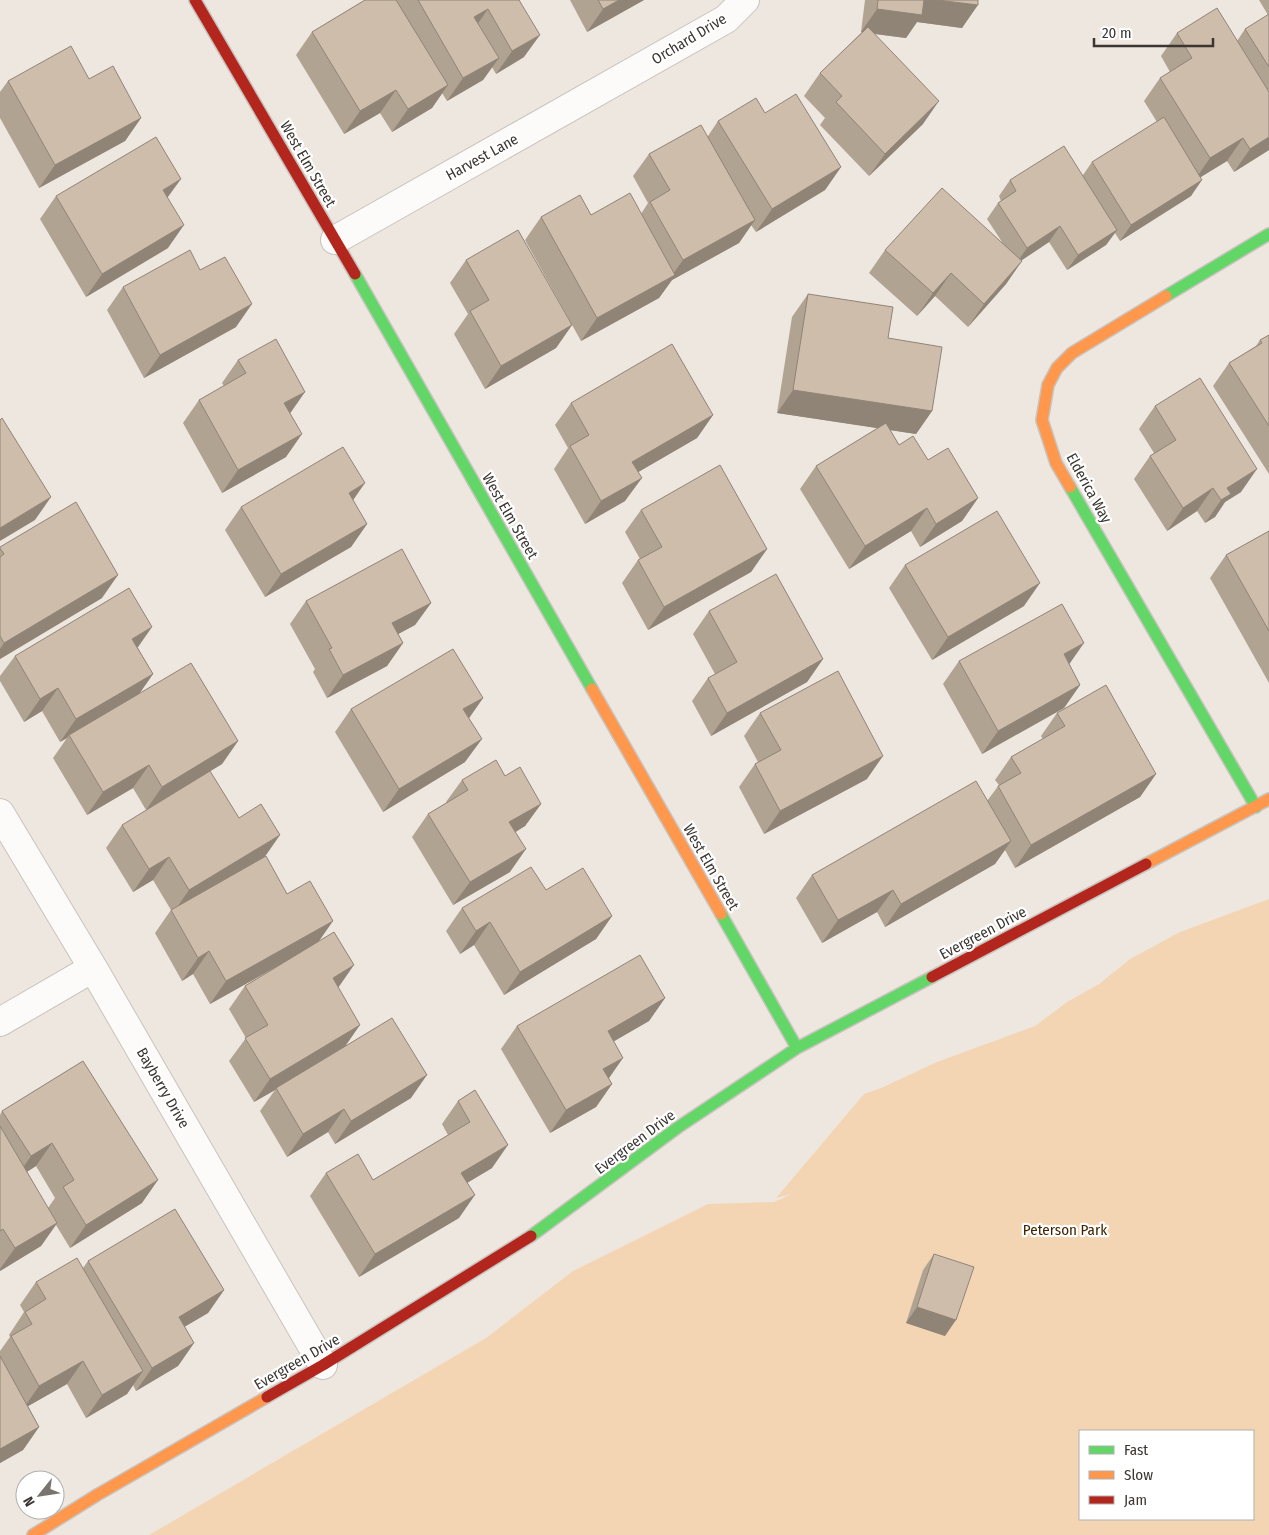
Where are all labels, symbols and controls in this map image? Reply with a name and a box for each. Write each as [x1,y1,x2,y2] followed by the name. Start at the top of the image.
[648,10,730,68] street label: Orchard Drive
[1094,15,1213,47] scale bar
[1102,24,1132,42] text: 20 m
[276,118,340,210] street label: West Elm Street
[443,130,521,184] street label: Harvest Lane
[1062,450,1116,526] street label: Elderica Way
[478,470,542,562] street label: West Elm Street
[679,821,743,913] street label: West Elm Street
[937,903,1029,963] street label: Evergreen Drive
[133,1045,193,1131] street label: Bayberry Drive
[591,1106,679,1178] street label: Evergreen Drive
[1023,1221,1107,1239] park label: Peterson Park
[251,1330,343,1394] street label: Evergreen Drive
[1079,1430,1254,1520] legend
[1124,1441,1148,1459] text: Fast
[1124,1466,1153,1484] text: Slow
[15,1470,65,1520] north arrow
[1124,1491,1147,1509] text: Jam
[20,1493,39,1509] text: N

